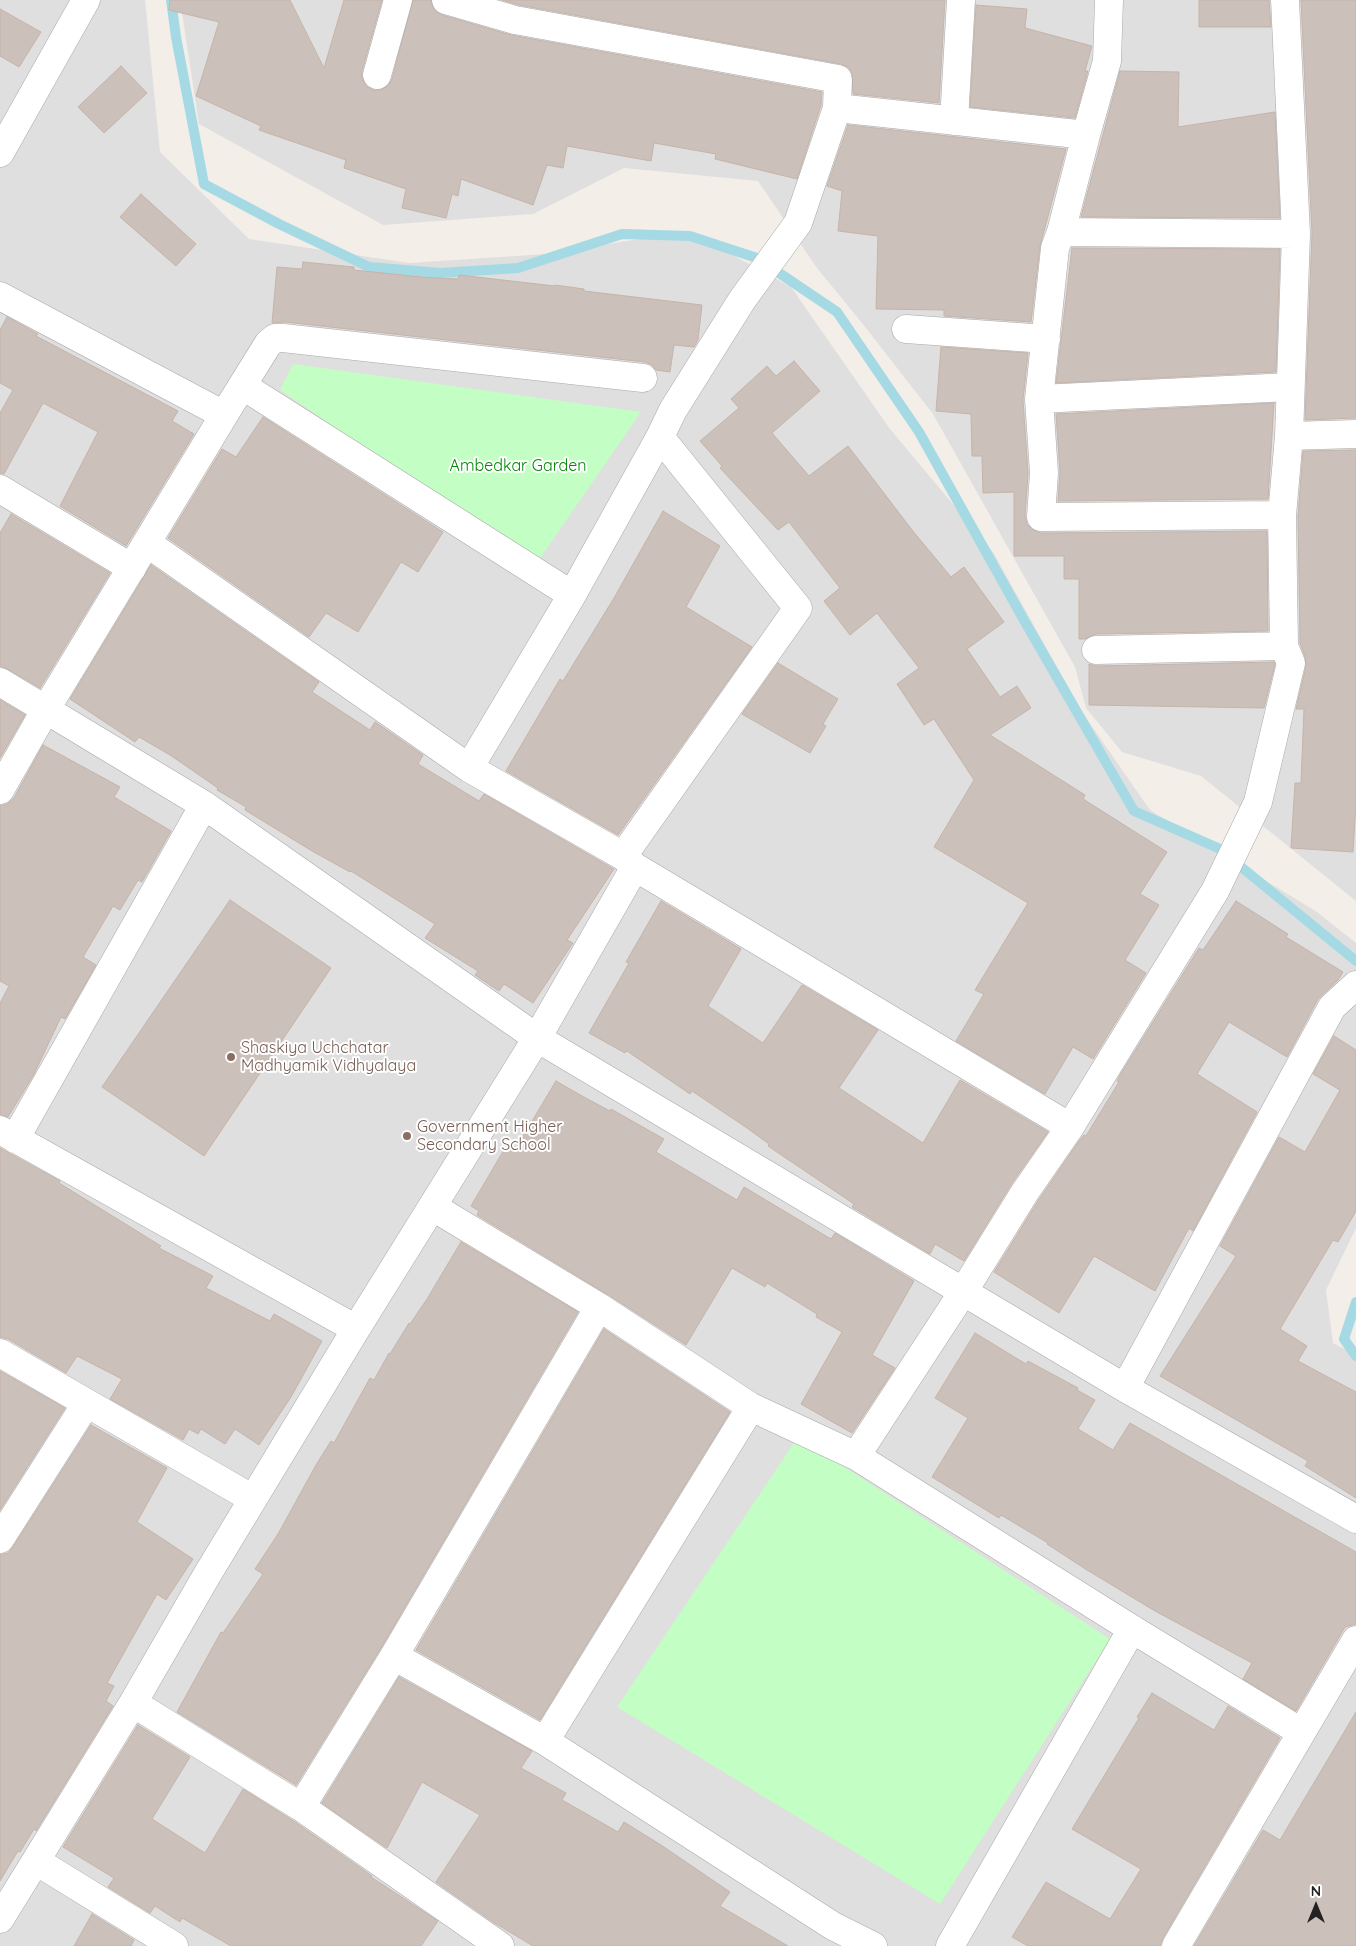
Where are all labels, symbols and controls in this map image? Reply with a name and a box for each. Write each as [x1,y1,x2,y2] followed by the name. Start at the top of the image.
[450,456,586,476] park label: Ambedkar Garden
[241,1038,416,1076] place label: Shaskiya Uchchatar Madhyamik Vidhyalaya
[225,1051,237,1063] marker: Shaskiya Uchchatar Madhyamik Vidhyalaya
[417,1117,562,1155] place label: Government Higher Secondary School
[401,1130,413,1142] marker: Government Higher Secondary School
[1291,1881,1341,1931] north arrow
[1311,1882,1321,1900] text: N

